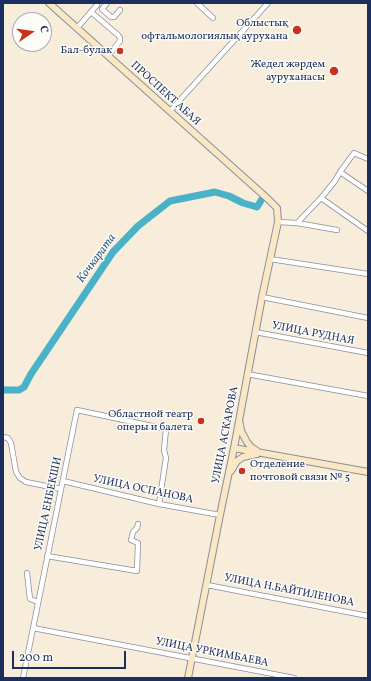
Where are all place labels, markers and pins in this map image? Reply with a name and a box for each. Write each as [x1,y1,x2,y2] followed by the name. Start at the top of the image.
[141,17,288,43] place label: Облыстық офтальмологиялық аурухана
[291,24,303,36] marker: Облыстық офтальмологиялық аурухана
[60,44,112,58] place label: Бал-булак
[115,46,125,56] marker: Бал-булак
[251,58,325,84] place label: Жедел жәрдем ауруханасы
[328,65,340,77] marker: Жедел жәрдем ауруханасы
[108,408,193,434] place label: Областной театр оперы и балета
[196,416,206,426] marker: Областной театр оперы и балета
[250,458,350,484] place label: Отделение почтовой связи № 5
[237,466,247,476] marker: Отделение почтовой связи № 5

